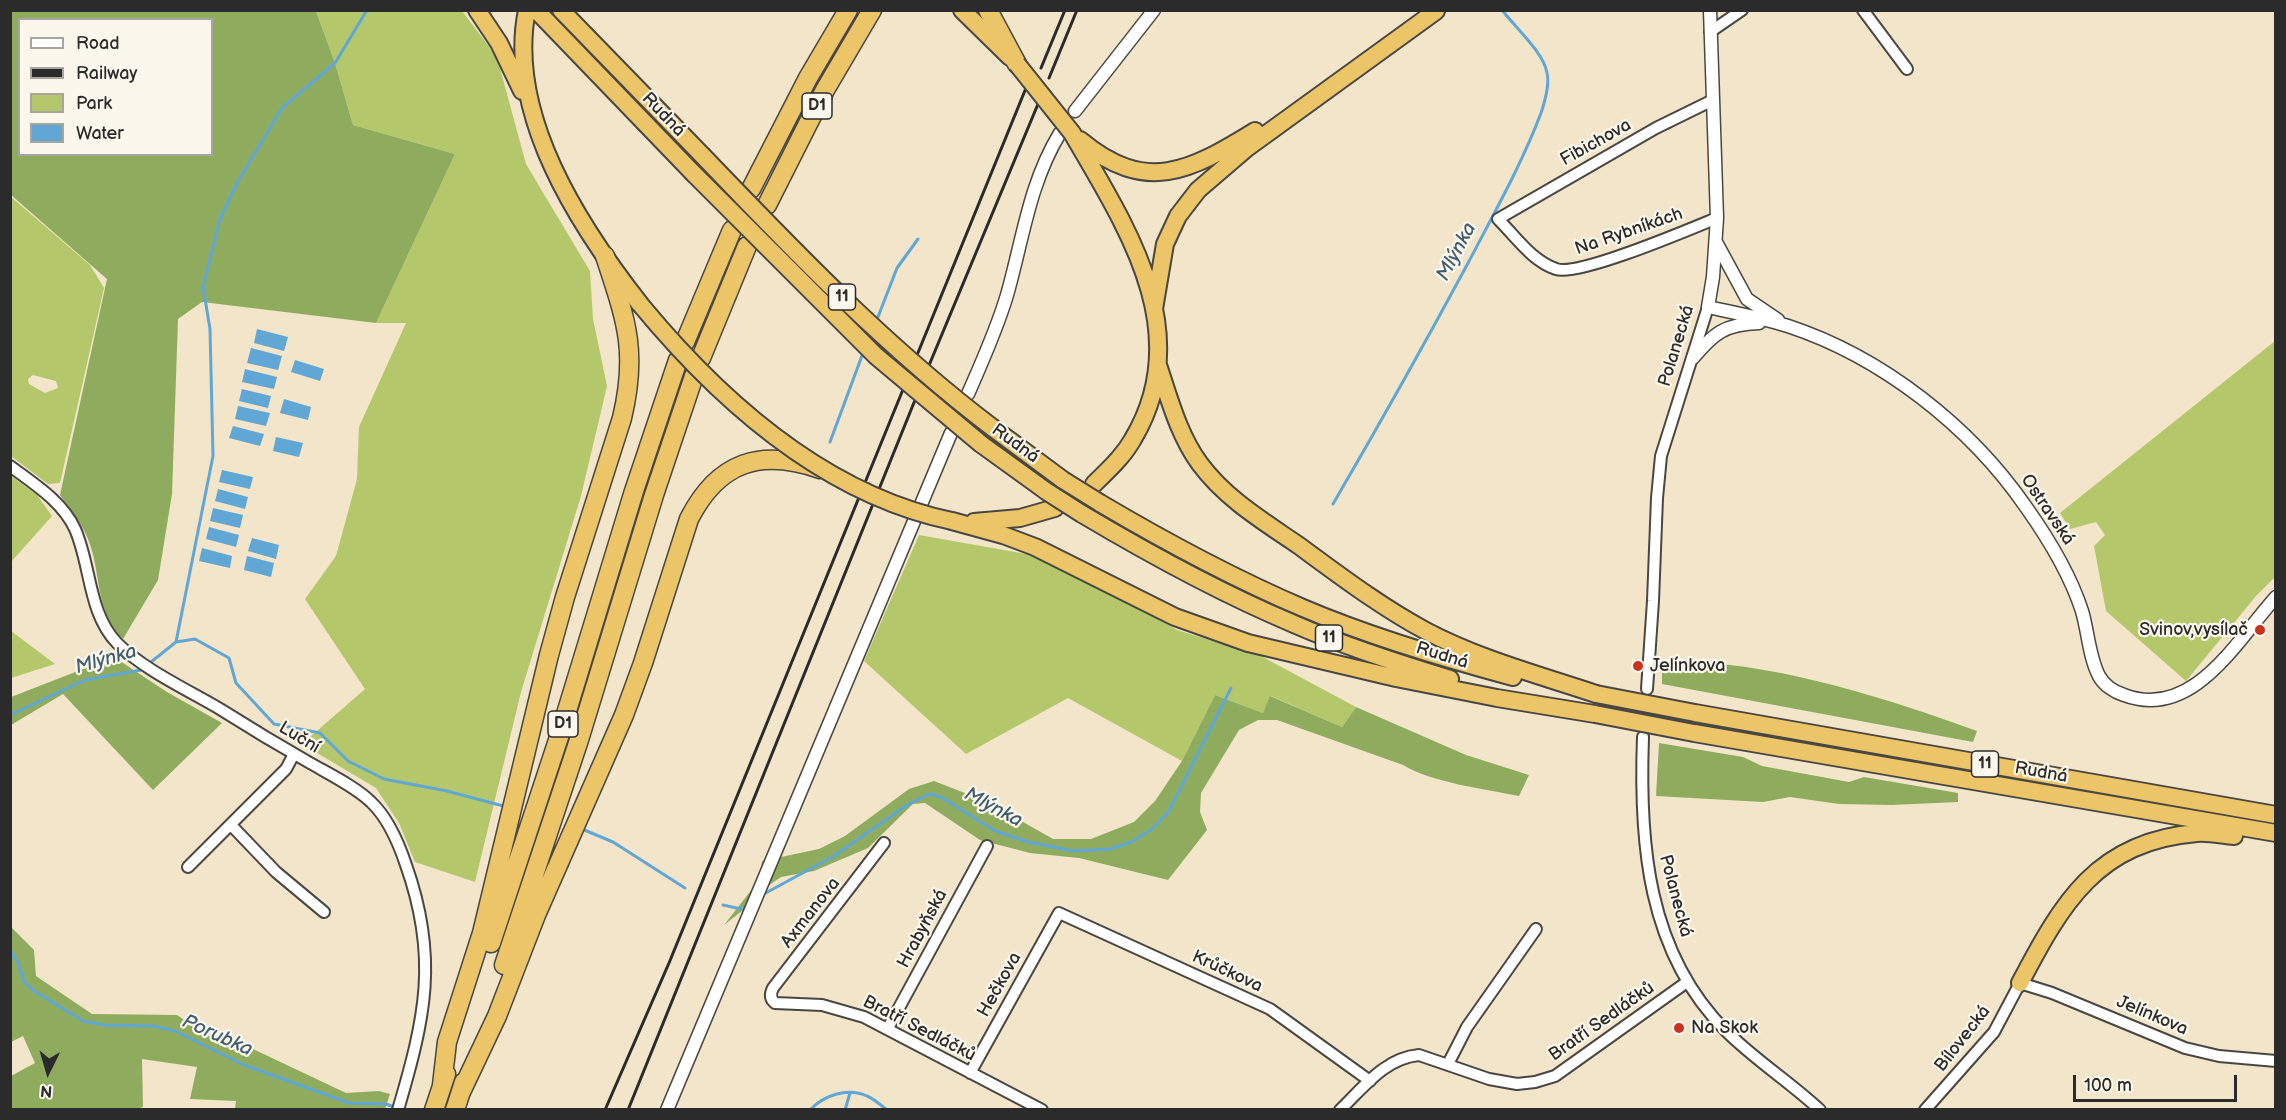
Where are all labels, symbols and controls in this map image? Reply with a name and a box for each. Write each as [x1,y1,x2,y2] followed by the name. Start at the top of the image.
[18,18,213,156] legend
[76,33,120,54] text: Road
[76,63,138,84] text: Railway
[637,88,689,142] street label: Rudná
[76,93,112,114] text: Park
[802,93,832,119] road number: D1
[1557,115,1635,171] street label: Fibichova
[76,123,124,144] text: Water
[1572,203,1686,261] street label: Na Rybníkách
[1432,219,1482,285] water label: Mlýnka
[828,284,856,310] road number: 11
[1654,303,1700,389] street label: Polanecká
[987,420,1043,468] street label: Rudná
[2015,470,2079,550] street label: Ostravská
[2139,619,2248,641] place label: Svinov,vysílač
[2253,623,2267,637] marker: Svinov,vysílač
[1316,625,1342,651] road number: 11
[1413,638,1471,674] street label: Rudná
[73,640,139,680] water label: Mlýnka
[1650,655,1725,677] place label: Jelínkova
[1631,659,1645,673] marker: Jelínkova
[548,711,578,737] road number: D1
[274,717,324,759] street label: Luční
[1972,751,1998,777] road number: 11
[2013,758,2069,788] street label: Rudná
[960,783,1026,833] water label: Mlýnka
[1654,853,1696,939] street label: Polanecká
[777,873,845,953] street label: Axmanova
[893,886,953,972] street label: Hrabyňská
[1188,946,1266,998] street label: Krůčkova
[973,949,1027,1021] street label: Hečkova
[1545,978,1659,1066] street label: Bratří Sedláčků
[859,991,979,1067] street label: Bratří Sedláčků
[2113,991,2191,1041] street label: Jelínkova
[1930,1002,1996,1076] street label: Bílovecká
[178,1010,256,1062] water label: Porubka
[1691,1017,1758,1039] place label: Na Skok
[1672,1021,1686,1035] marker: Na Skok
[18,1042,78,1102] north arrow
[2076,1063,2240,1101] scale bar
[2084,1075,2132,1096] text: 100 m
[40,1080,53,1100] text: N

